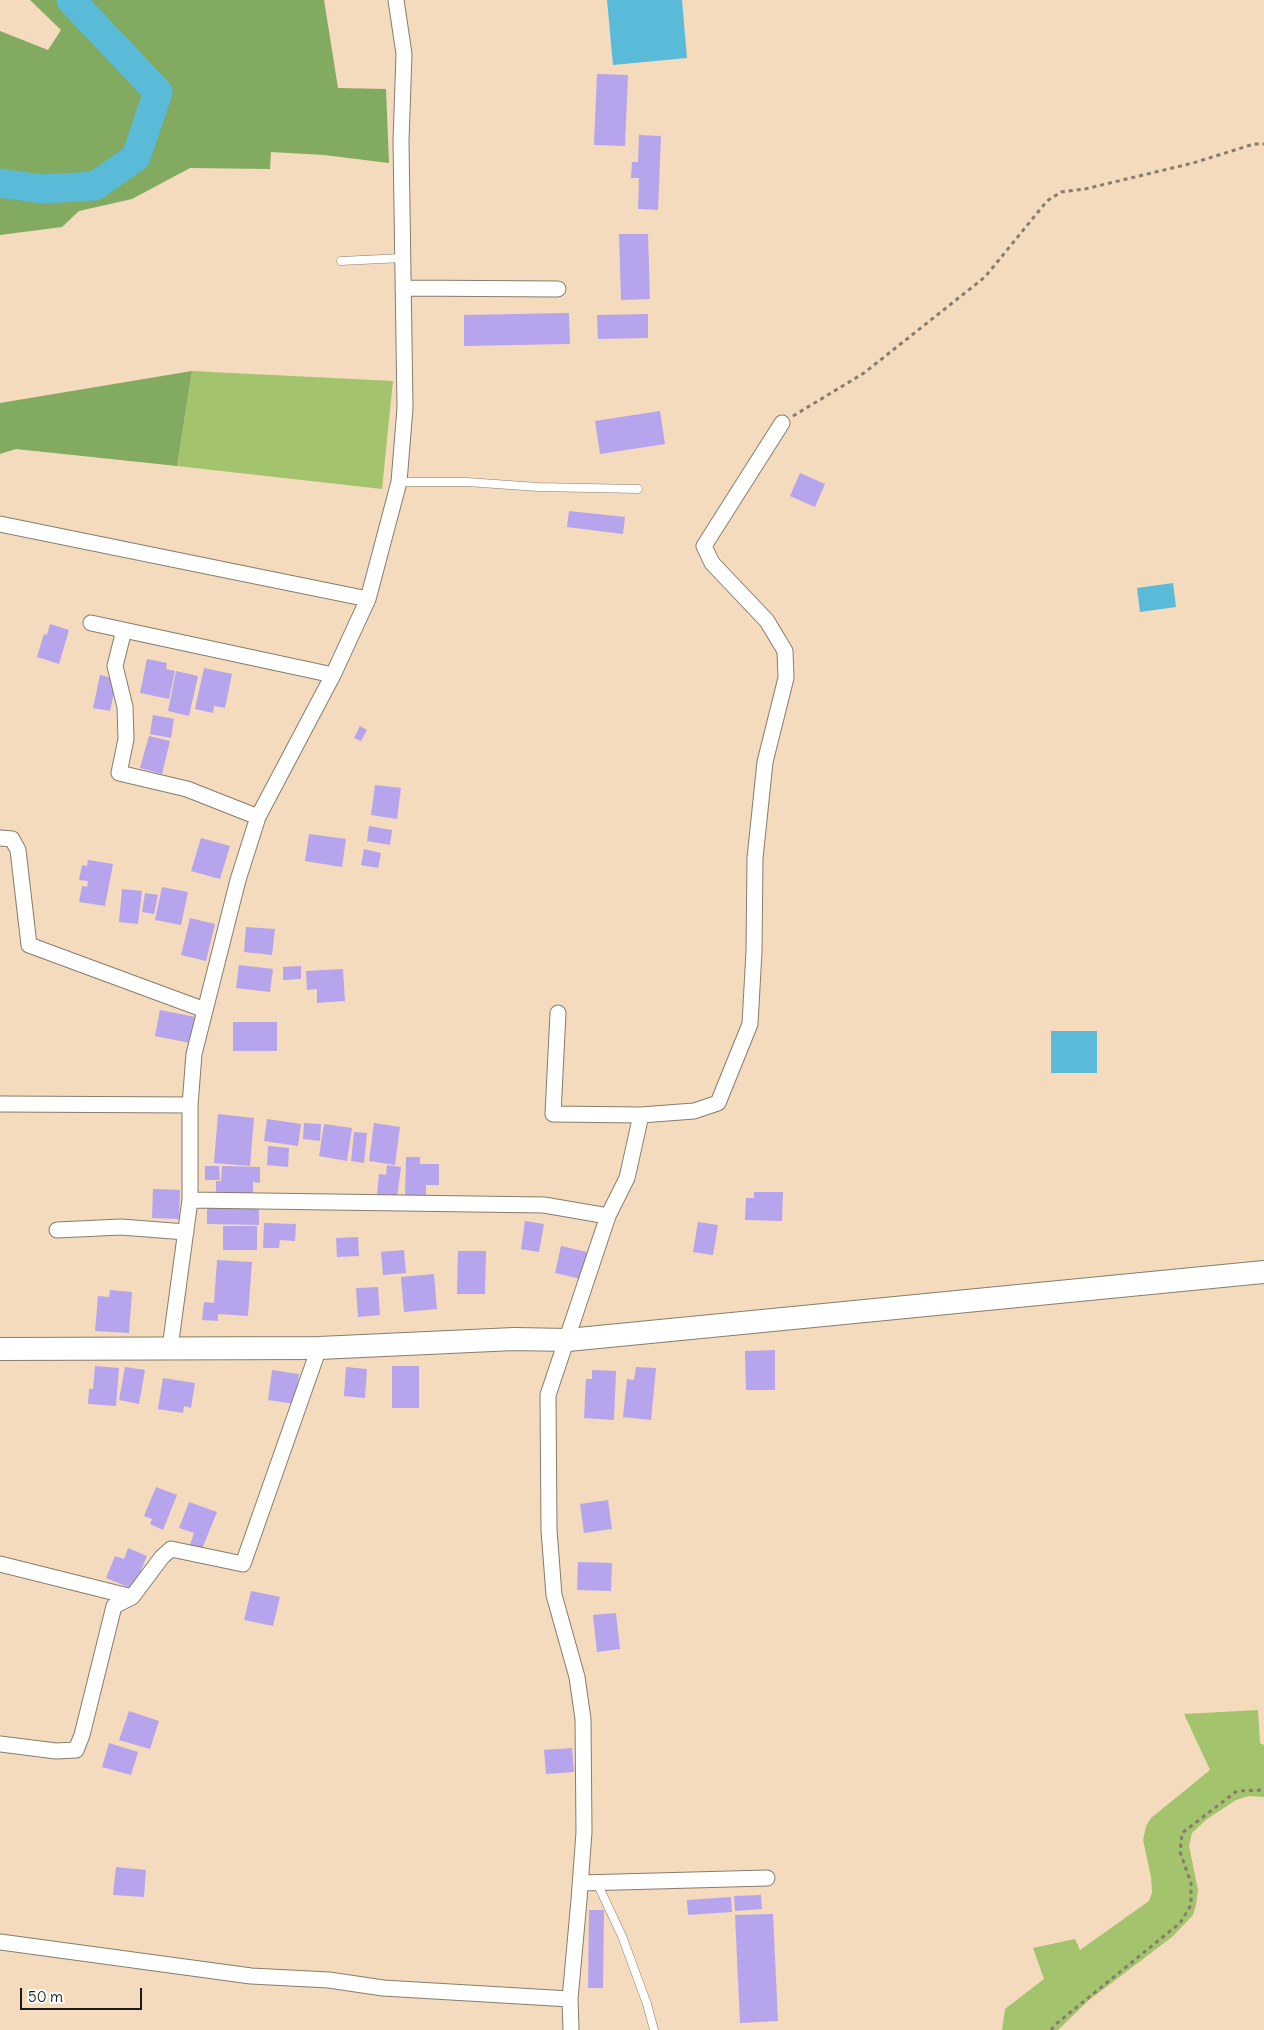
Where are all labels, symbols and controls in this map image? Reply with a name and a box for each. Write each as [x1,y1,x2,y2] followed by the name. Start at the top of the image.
[22,1978,145,2010] scale bar
[28,1987,63,2006] text: 50 m

